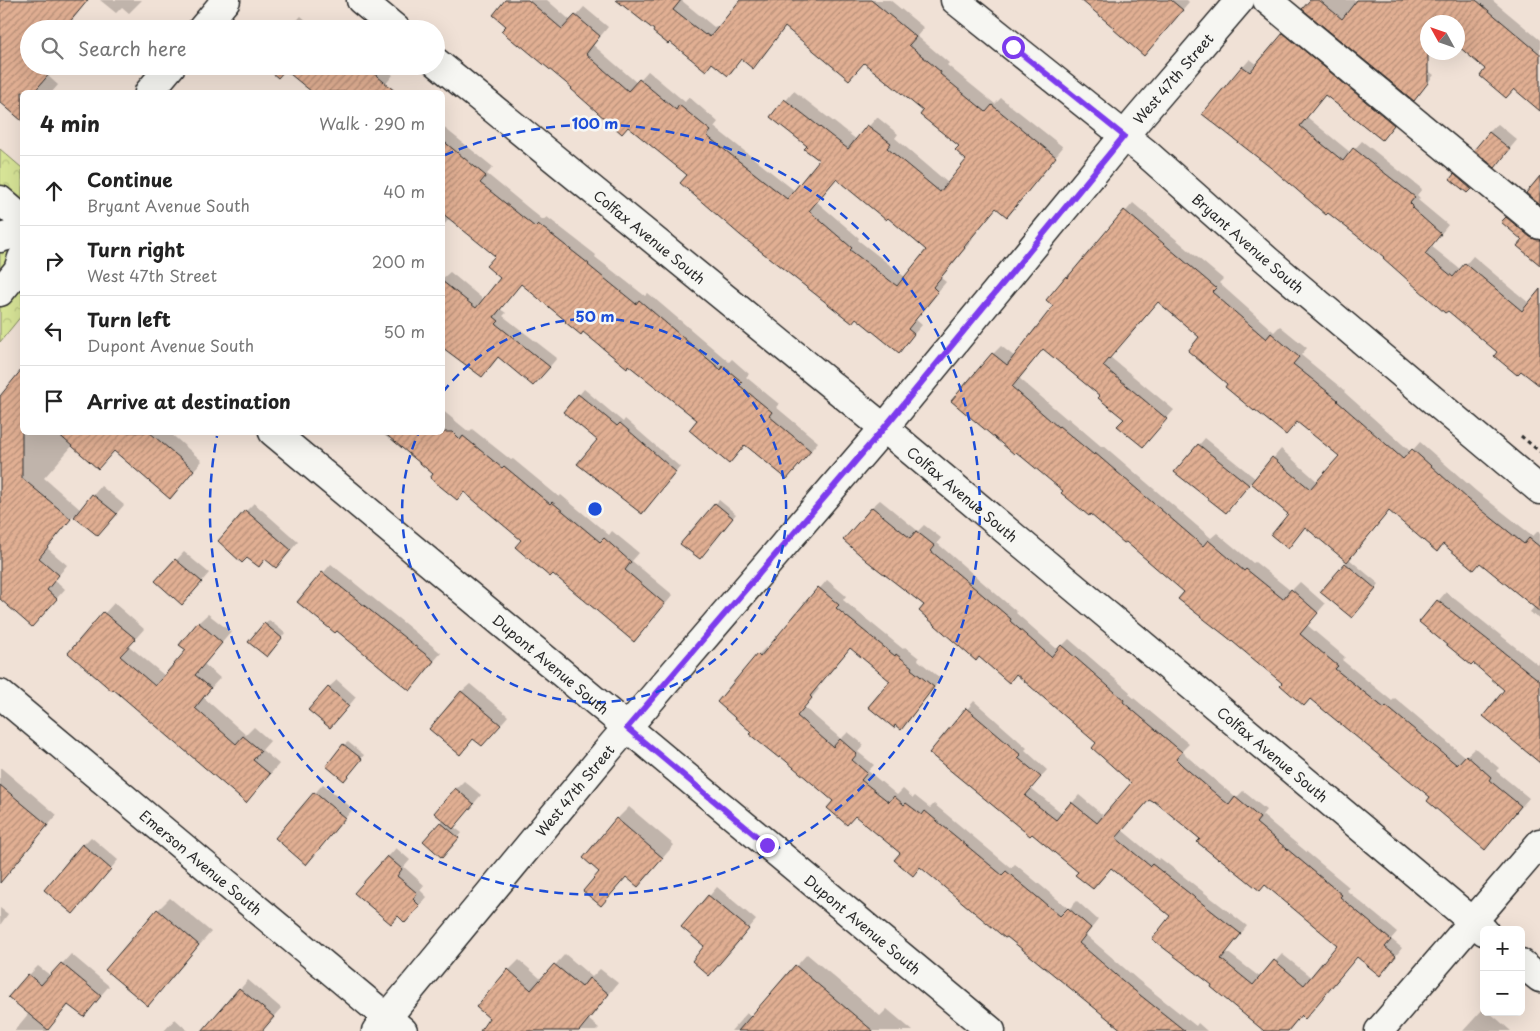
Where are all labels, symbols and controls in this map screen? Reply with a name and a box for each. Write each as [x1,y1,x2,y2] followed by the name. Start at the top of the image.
[1420,15,1465,60] north arrow
[20,20,445,75] search box
[1128,28,1218,128] street label: West 47th Street
[38,34,66,62] icon: search
[78,34,187,62] text: Search here
[1002,36,1025,59] route start
[40,107,100,139] text: 4 min
[319,111,425,135] text: Walk · 290 m
[572,111,618,134] text: 100 m
[87,165,173,193] text: Continue
[40,177,68,205] icon: ahead
[383,179,425,203] text: 40 m
[589,185,710,289] street label: Colfax Avenue South
[1188,188,1309,298] street label: Bryant Avenue South
[87,193,250,217] text: Bryant Avenue South
[87,235,185,263] text: Turn right
[40,247,68,275] icon: right
[372,249,425,273] text: 200 m
[87,263,217,287] text: West 47th Street
[576,304,614,327] text: 50 m
[87,305,171,333] text: Turn left
[40,317,68,345] icon: left
[384,319,425,343] text: 50 m
[87,333,254,357] text: Dupont Avenue South
[40,387,68,415] icon: arrive
[87,387,291,415] text: Arrive at destination
[903,441,1023,547] street label: Colfax Avenue South
[586,500,604,518] centre of rings
[488,609,614,719] street label: Dupont Avenue South
[1213,701,1333,807] street label: Colfax Avenue South
[530,740,619,841] street label: West 47th Street
[135,805,267,919] street label: Emerson Avenue South
[756,834,779,857] route end
[800,869,926,979] street label: Dupont Avenue South
[1480,926,1525,1016] map controls
[1480,926,1525,971] button: +
[1480,971,1525,1016] button: −

